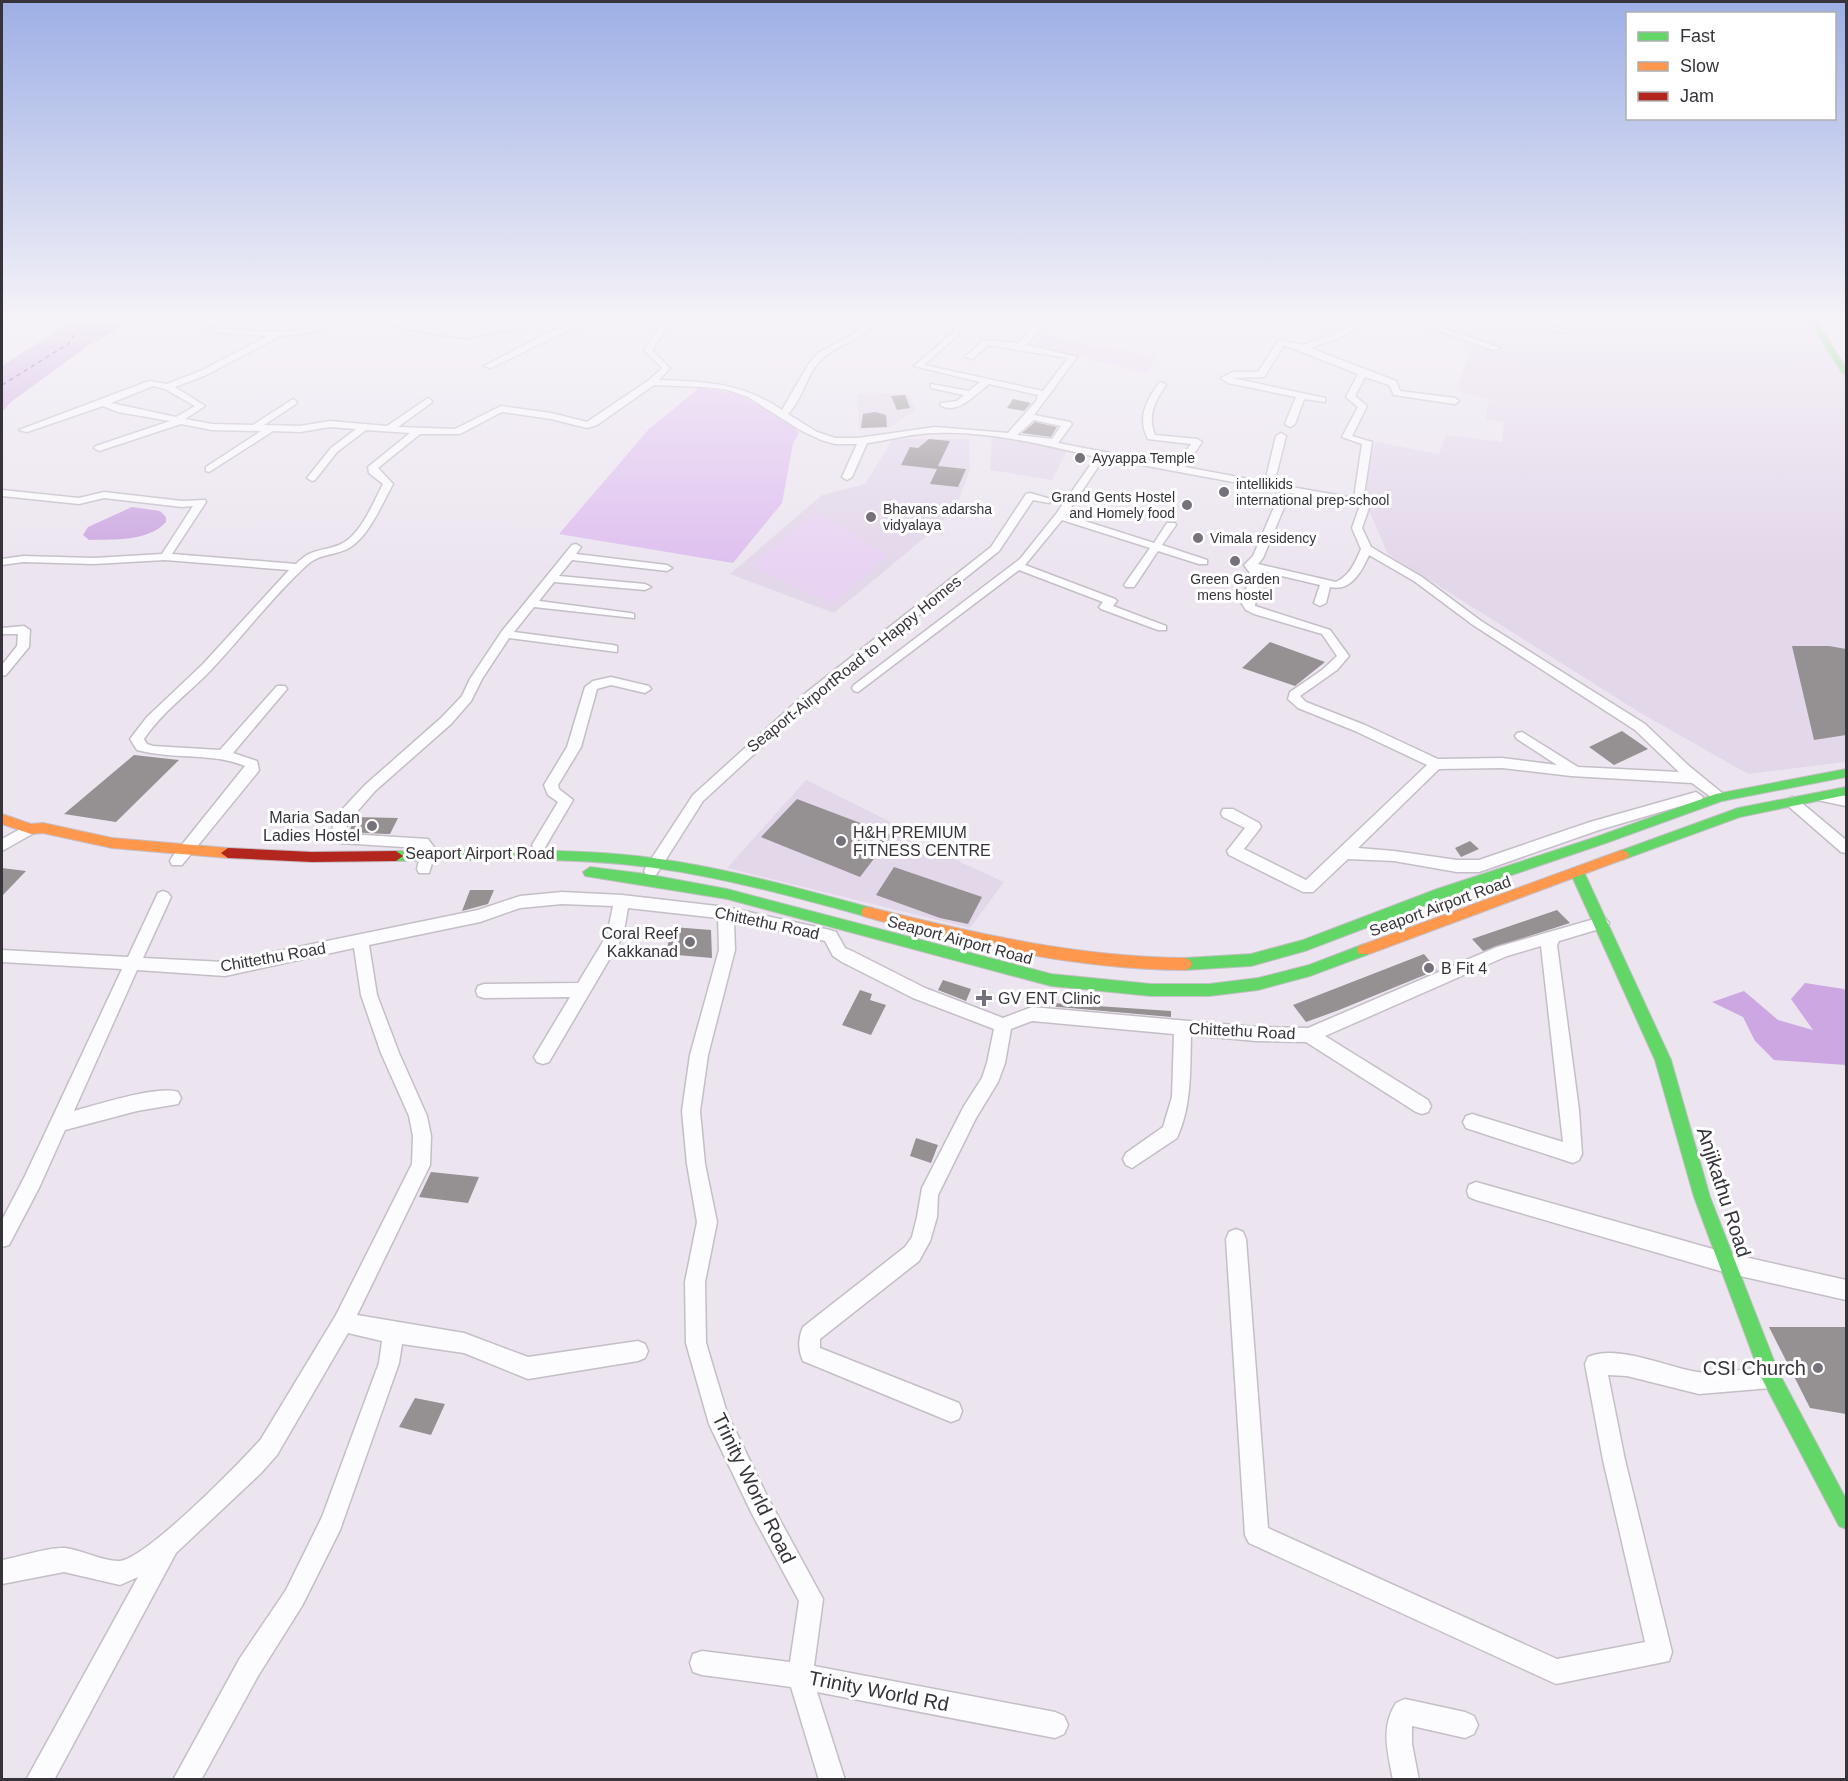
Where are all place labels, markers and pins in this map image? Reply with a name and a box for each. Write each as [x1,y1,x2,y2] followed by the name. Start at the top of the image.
[1092,450,1195,466] place label: Ayyappa Temple
[1073,451,1087,465] marker: Ayyappa Temple
[1236,476,1389,508] place label: intellikids international prep-school
[1217,485,1231,499] marker: intellikids international prep-school
[1051,489,1175,521] place label: Grand Gents Hostel and Homely food
[1180,498,1194,512] marker: Grand Gents Hostel and Homely food
[883,501,992,533] place label: Bhavans adarsha vidyalaya
[864,510,878,524] marker: Bhavans adarsha vidyalaya
[1210,530,1316,546] place label: Vimala residency
[1191,531,1205,545] marker: Vimala residency
[1228,554,1242,568] marker: Green Garden mens hostel
[1190,571,1280,603] place label: Green Garden mens hostel
[263,809,360,844] place label: Maria Sadan Ladies Hostel
[365,819,379,833] marker: Maria Sadan Ladies Hostel
[853,824,991,859] place label: H&H PREMIUM FITNESS CENTRE
[834,834,848,848] marker: H&H PREMIUM FITNESS CENTRE
[602,925,679,960] place label: Coral Reef Kakkanad
[683,935,697,949] marker: Coral Reef Kakkanad
[1441,960,1487,977] place label: B Fit 4
[1422,961,1436,975] marker: B Fit 4
[975,989,993,1007] marker: GV ENT Clinic
[998,990,1101,1007] place label: GV ENT Clinic
[1703,1357,1806,1379] place label: CSI Church
[1811,1361,1825,1375] marker: CSI Church

